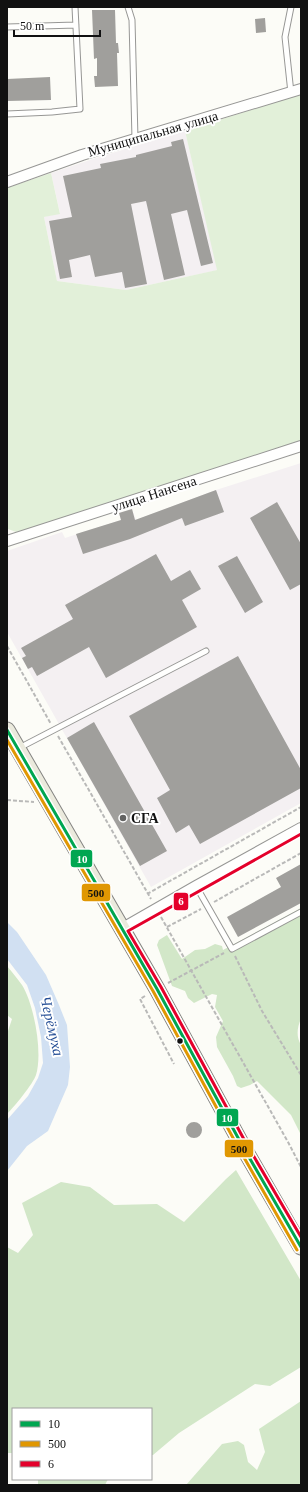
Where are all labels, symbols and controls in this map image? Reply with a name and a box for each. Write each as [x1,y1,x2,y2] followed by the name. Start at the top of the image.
[14,12,100,38] scale bar
[20,19,45,33] text: 50 m
[86,108,220,160] street label: Муниципальная улица
[110,473,199,515] street label: улица Нансена
[131,811,159,826] place label: СГА
[118,813,128,823] marker: СГА
[70,849,93,868] line badge: 10
[77,853,88,865] text: 10
[81,883,111,902] line badge: 500
[88,887,105,899] text: 500
[173,892,189,911] line badge: 6
[178,895,184,907] text: 6
[37,994,67,1058] water label: Черёмуха
[175,1036,185,1046] unlabelled marker
[216,1108,239,1127] line badge: 10
[222,1112,233,1124] text: 10
[224,1139,254,1158] line badge: 500
[231,1143,248,1155] text: 500
[12,1408,152,1480] legend
[48,1417,60,1431] text: 10
[48,1437,66,1451] text: 500
[48,1457,54,1471] text: 6

